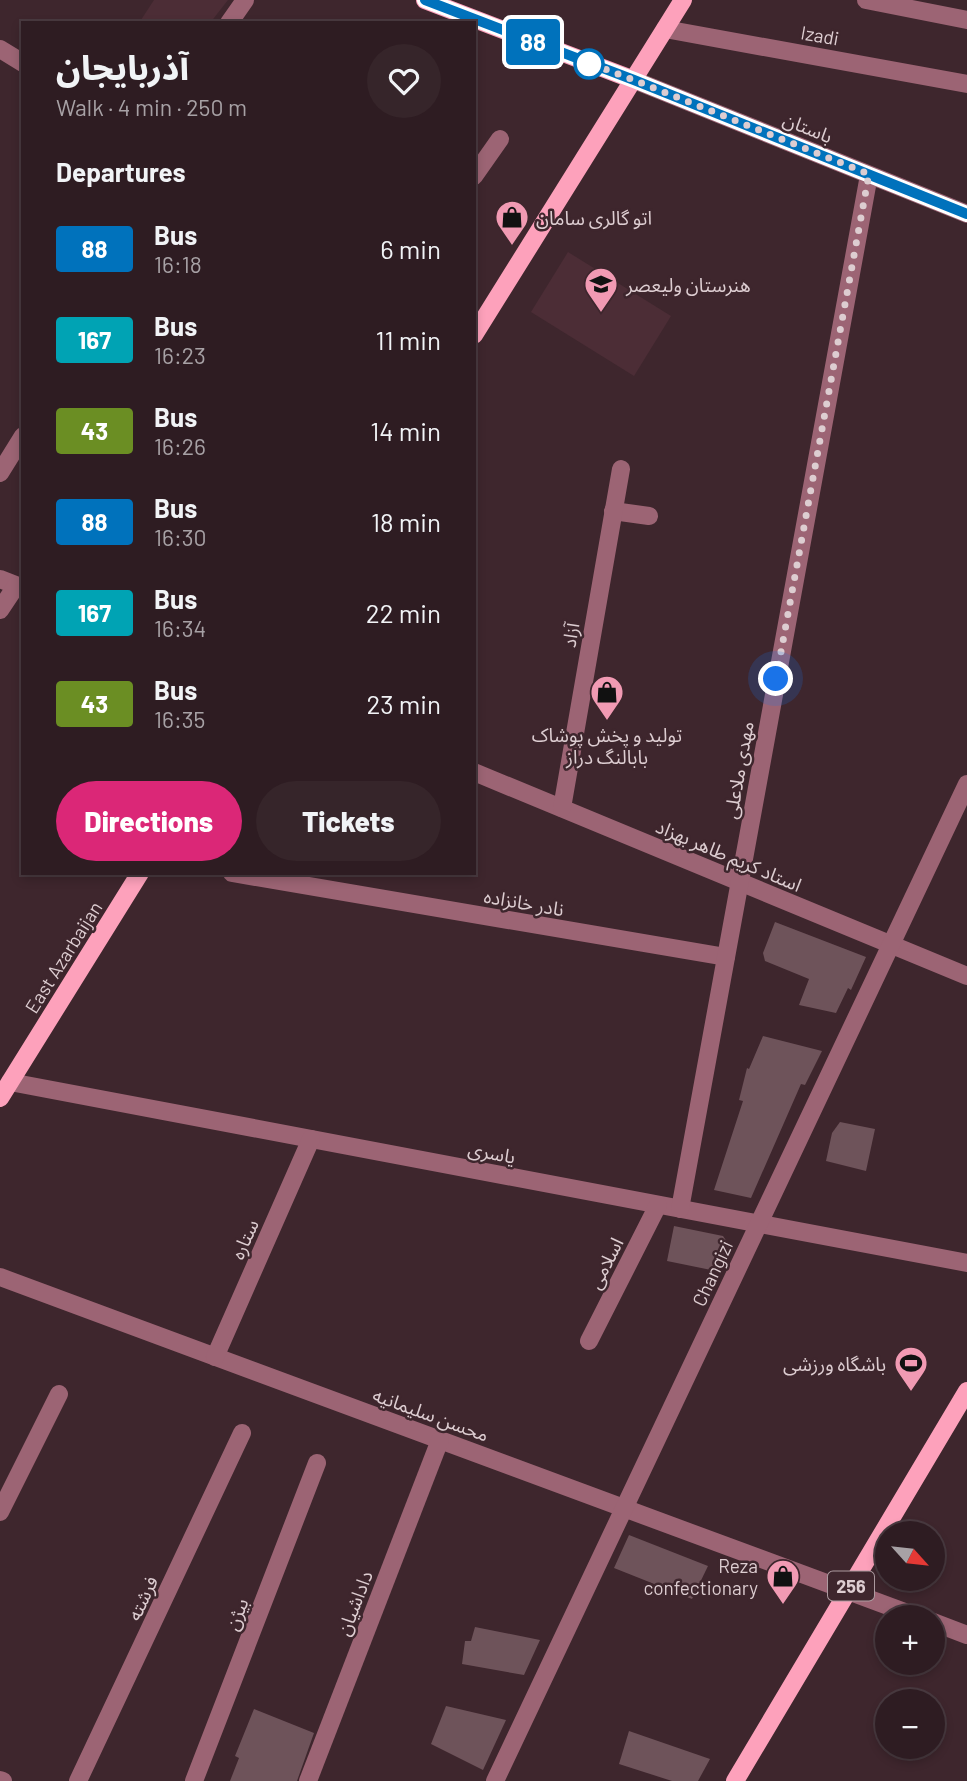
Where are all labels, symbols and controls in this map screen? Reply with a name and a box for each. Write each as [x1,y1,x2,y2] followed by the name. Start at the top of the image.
[502,19,564,65] line badge: 88
[799,20,841,50] street label: Izadi
[520,27,546,56] text: 88
[367,44,441,118] button: heart
[56,47,189,87] text: آذربایجان
[574,49,604,79] unlabelled marker
[56,93,247,121] text: Walk · 4 min · 250 m
[780,107,836,147] street label: باستان
[56,156,186,187] text: Departures
[493,198,531,247] shop icon: اتو گالری سامان
[536,206,652,230] place label: اتو گالری سامان
[154,219,197,250] text: Bus
[380,233,441,264] text: 6 min
[82,234,107,263] text: 88
[154,250,202,278] text: 16:18
[582,265,620,314] school or university icon: هنرستان ولیعصر
[625,273,751,297] place label: هنرستان ولیعصر
[154,310,197,341] text: Bus
[375,324,441,355] text: 11 min
[78,325,111,354] text: 167
[154,341,206,369] text: 16:23
[154,401,197,432] text: Bus
[370,415,441,446] text: 14 min
[81,416,108,445] text: 43
[154,432,206,460] text: 16:26
[154,492,197,523] text: Bus
[371,506,441,537] text: 18 min
[82,507,107,536] text: 88
[154,523,207,551] text: 16:30
[154,583,197,614] text: Bus
[366,597,441,628] text: 22 min
[78,598,111,627] text: 167
[154,614,206,642] text: 16:34
[557,619,585,649] street label: آزاد
[758,661,793,696] your location
[588,673,626,722] shop icon: تولید و پخش پوشاک بابالنگ دراز
[154,674,197,705] text: Bus
[366,688,441,719] text: 23 min
[81,689,108,718] text: 43
[154,705,205,733] text: 16:35
[718,719,759,821] street label: مهدی ملاعلی
[532,723,682,769] place label: تولید و پخش پوشاک بابالنگ دراز
[56,781,242,861] button: Directions
[256,781,441,861] button: Tickets
[651,814,805,900] street label: استاد کریم طاهر بهزاد
[482,884,566,921] street label: نادر خانزاده
[20,897,106,1017] street label: East Azarbaijan
[466,1136,518,1169] street label: یاسری
[225,1215,264,1263] street label: ستاره
[582,1233,629,1293] street label: اسلامی
[687,1236,737,1310] street label: Changizi
[892,1344,930,1393] sports icon: باشگاه ورزشی
[783,1352,886,1376] place label: باشگاه ورزشی
[370,1382,492,1447] street label: محسن سلیمانیه
[875,1521,945,1591] north arrow
[875,1521,945,1759] map controls
[643,1554,758,1599] place label: Reza confectionary
[764,1557,802,1606] shop icon: Reza confectionary
[331,1567,377,1639] street label: داداشیان
[122,1572,163,1624] street label: فرشته
[828,1572,874,1601] road number: 256
[219,1595,254,1634] street label: بیژن
[875,1605,945,1675] button: +
[875,1689,945,1759] button: −

